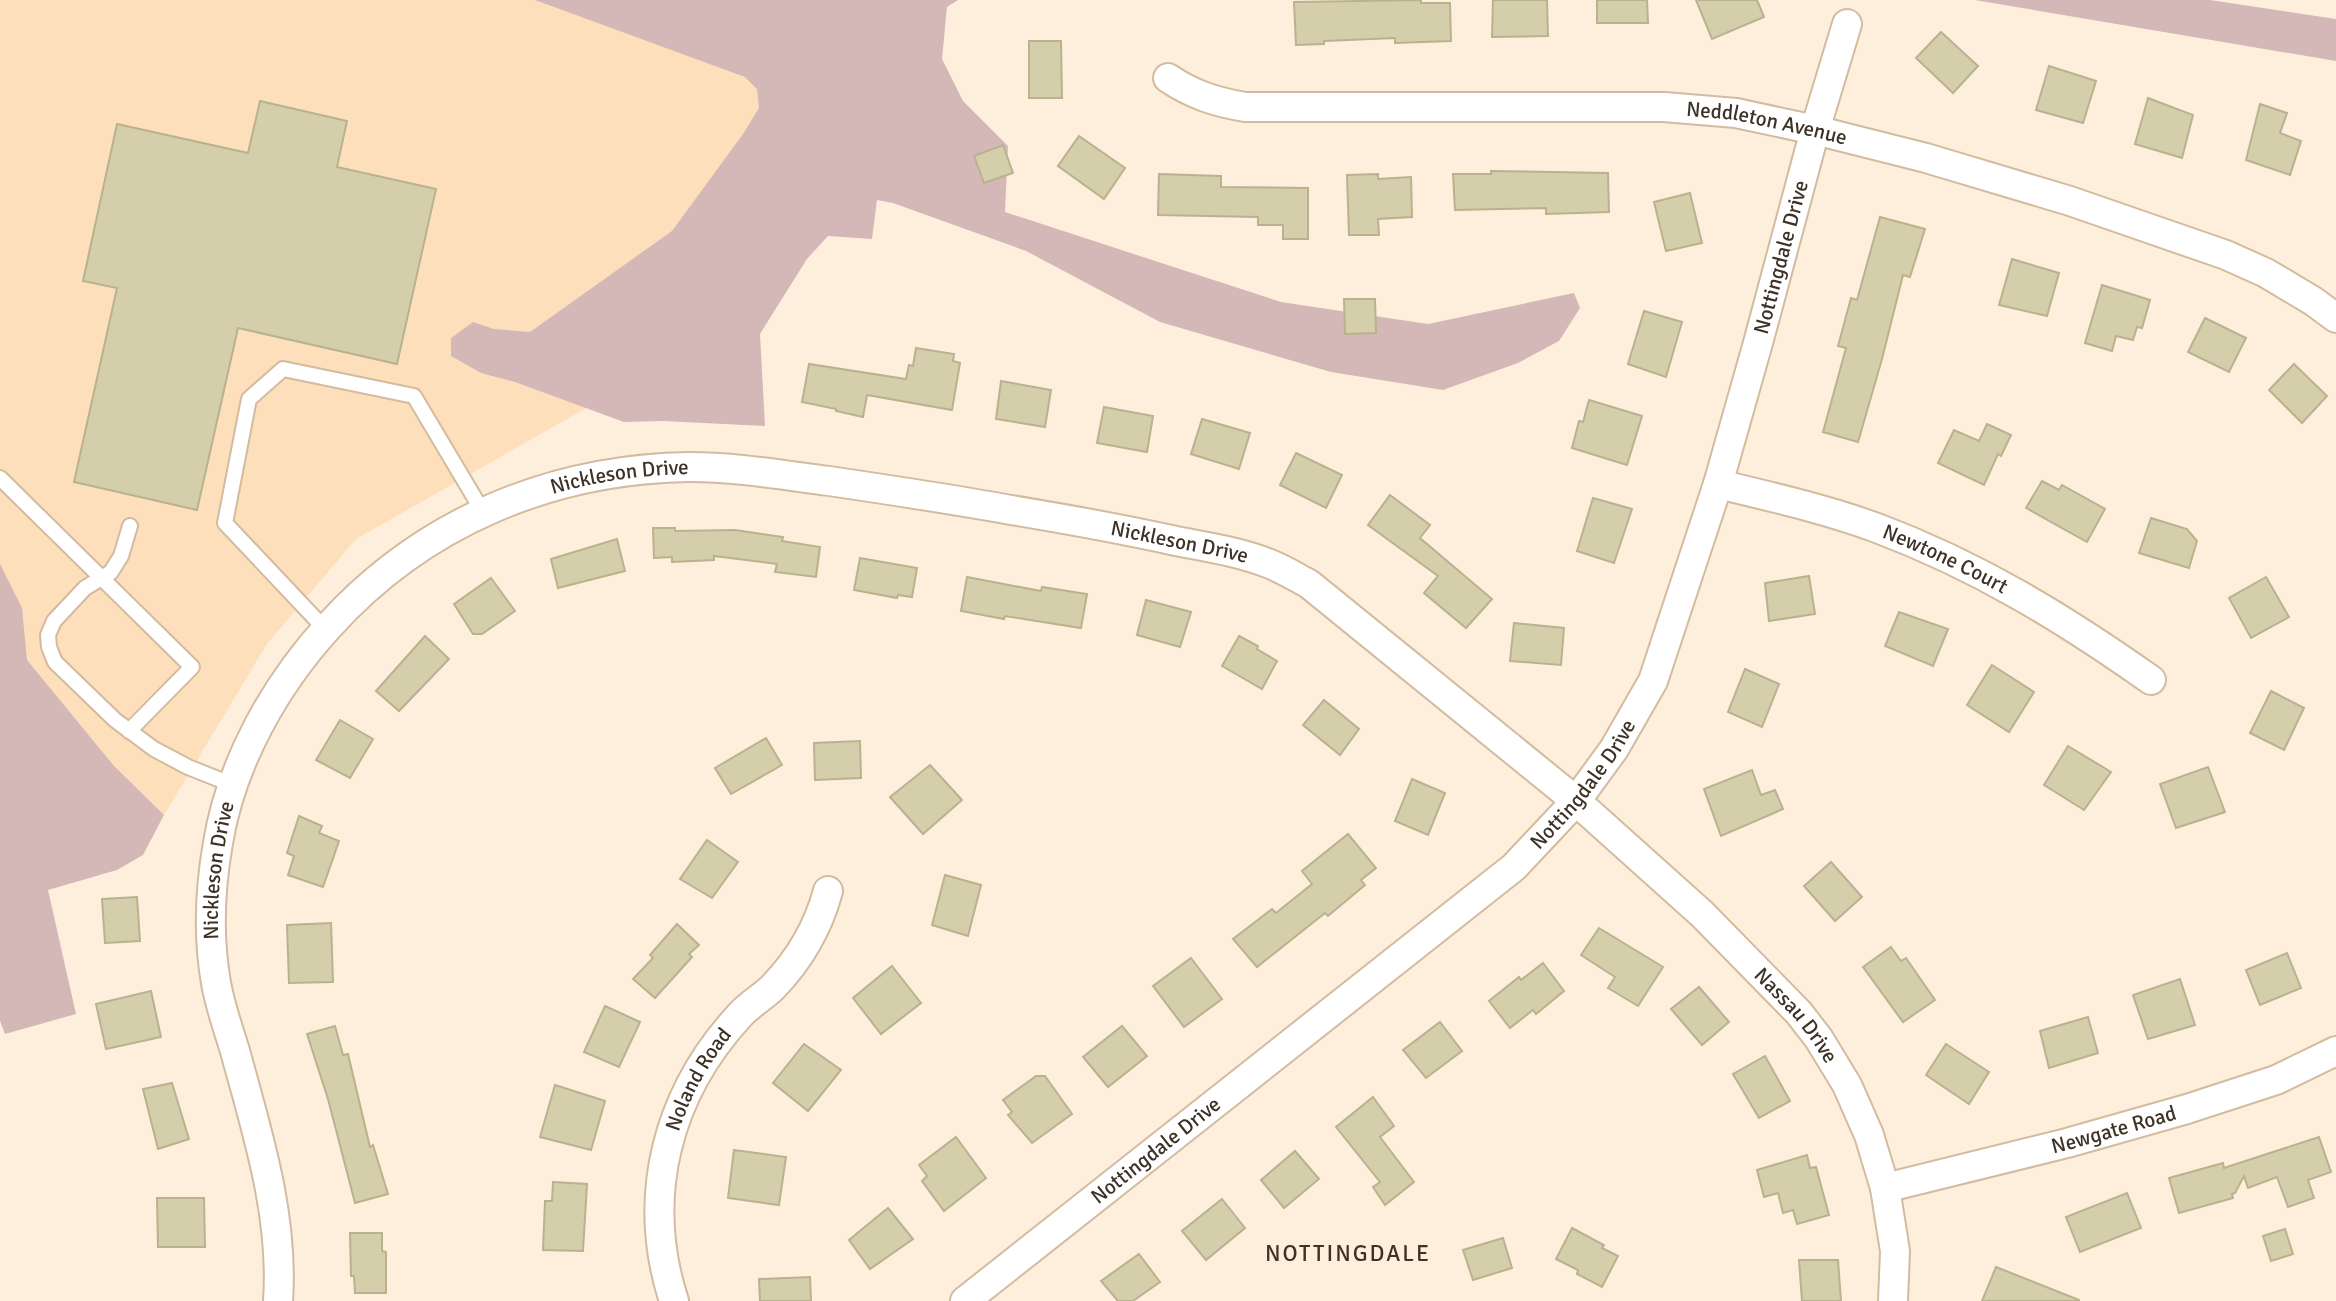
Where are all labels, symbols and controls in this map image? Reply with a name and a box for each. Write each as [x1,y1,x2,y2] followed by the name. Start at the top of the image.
[1685,96,1850,151] street label: Neddleton Avenue
[1748,177,1814,337] street label: Nottingdale Drive
[547,454,689,500] street label: Nickleson Drive
[1109,515,1251,569] street label: Nickleson Drive
[1879,519,2012,599] street label: Newtone Court
[1524,715,1641,855] street label: Nottingdale Drive
[198,798,240,940] street label: Nickleson Drive
[1749,962,1843,1068] street label: Nassau Drive
[660,1022,737,1134] street label: Noland Road
[1086,1091,1226,1210] street label: Nottingdale Drive
[2049,1100,2179,1159] street label: Newgate Road
[1265,1239,1431,1268] district label: NOTTINGDALE

